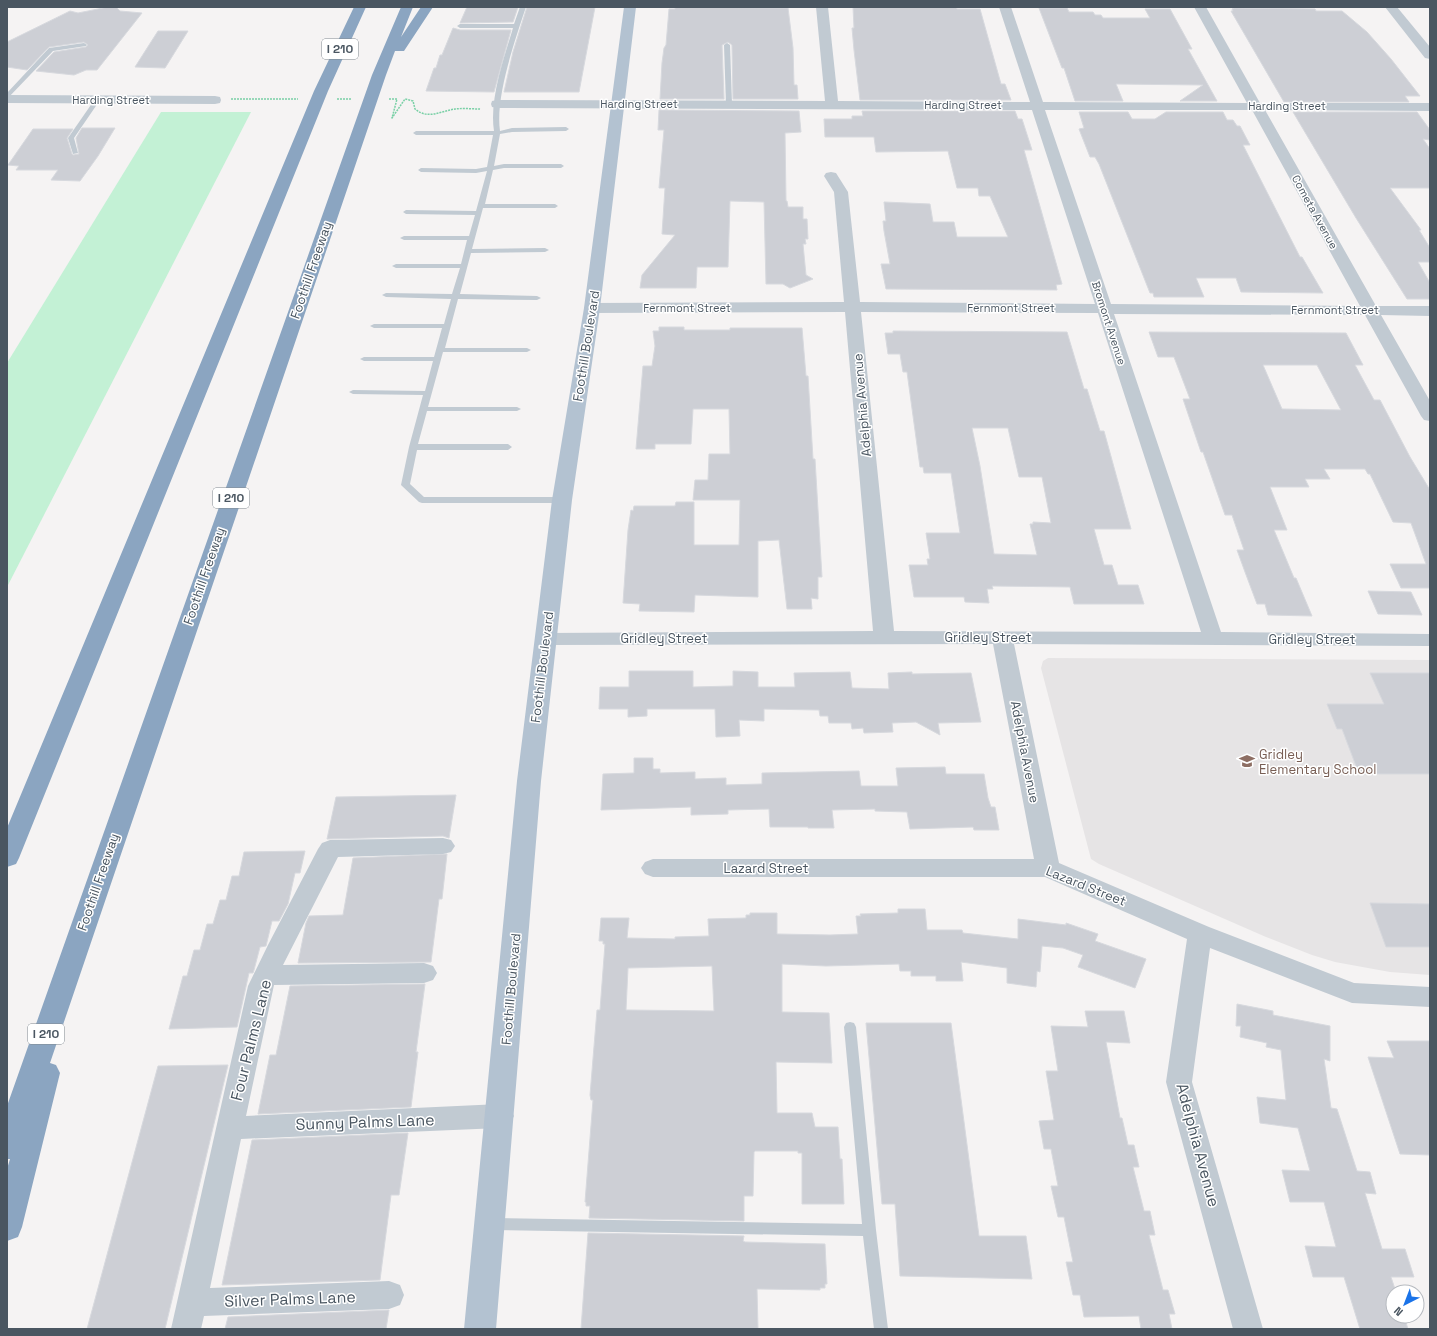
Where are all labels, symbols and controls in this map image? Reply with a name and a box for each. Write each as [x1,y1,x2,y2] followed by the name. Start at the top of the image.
[322,39,358,59] road number: I 210
[72,93,150,107] street label: Harding Street
[600,97,678,111] street label: Harding Street
[924,98,1002,112] street label: Harding Street
[1248,99,1326,113] street label: Harding Street
[1289,173,1341,251] street label: Cometa Avenue
[286,219,336,321] street label: Foothill Freeway
[1089,279,1129,367] street label: Bromont Avenue
[569,289,603,403] street label: Foothill Boulevard
[643,301,731,315] street label: Fernmont Street
[967,301,1055,315] street label: Fernmont Street
[1291,303,1379,317] street label: Fernmont Street
[849,353,875,457] street label: Adelphia Avenue
[213,488,249,508] road number: I 210
[179,525,229,627] street label: Foothill Freeway
[527,610,557,724] street label: Foothill Boulevard
[945,629,1031,646] street label: Gridley Street
[621,630,707,647] street label: Gridley Street
[1269,631,1355,648] street label: Gridley Street
[1007,700,1043,804] street label: Adelphia Avenue
[1259,746,1376,778] place label: Gridley Elementary School
[1238,752,1256,770] school or university icon: Gridley Elementary School
[73,831,123,933] street label: Foothill Freeway
[724,860,808,877] street label: Lazard Street
[1043,862,1129,910] street label: Lazard Street
[498,932,524,1046] street label: Foothill Boulevard
[226,977,276,1103] street label: Four Palms Lane
[28,1024,64,1044] road number: I 210
[1171,1081,1225,1209] street label: Adelphia Avenue
[295,1109,435,1135] street label: Sunny Palms Lane
[1385,1284,1425,1324] north arrow
[224,1286,356,1312] street label: Silver Palms Lane
[1391,1304,1406,1319] text: N

